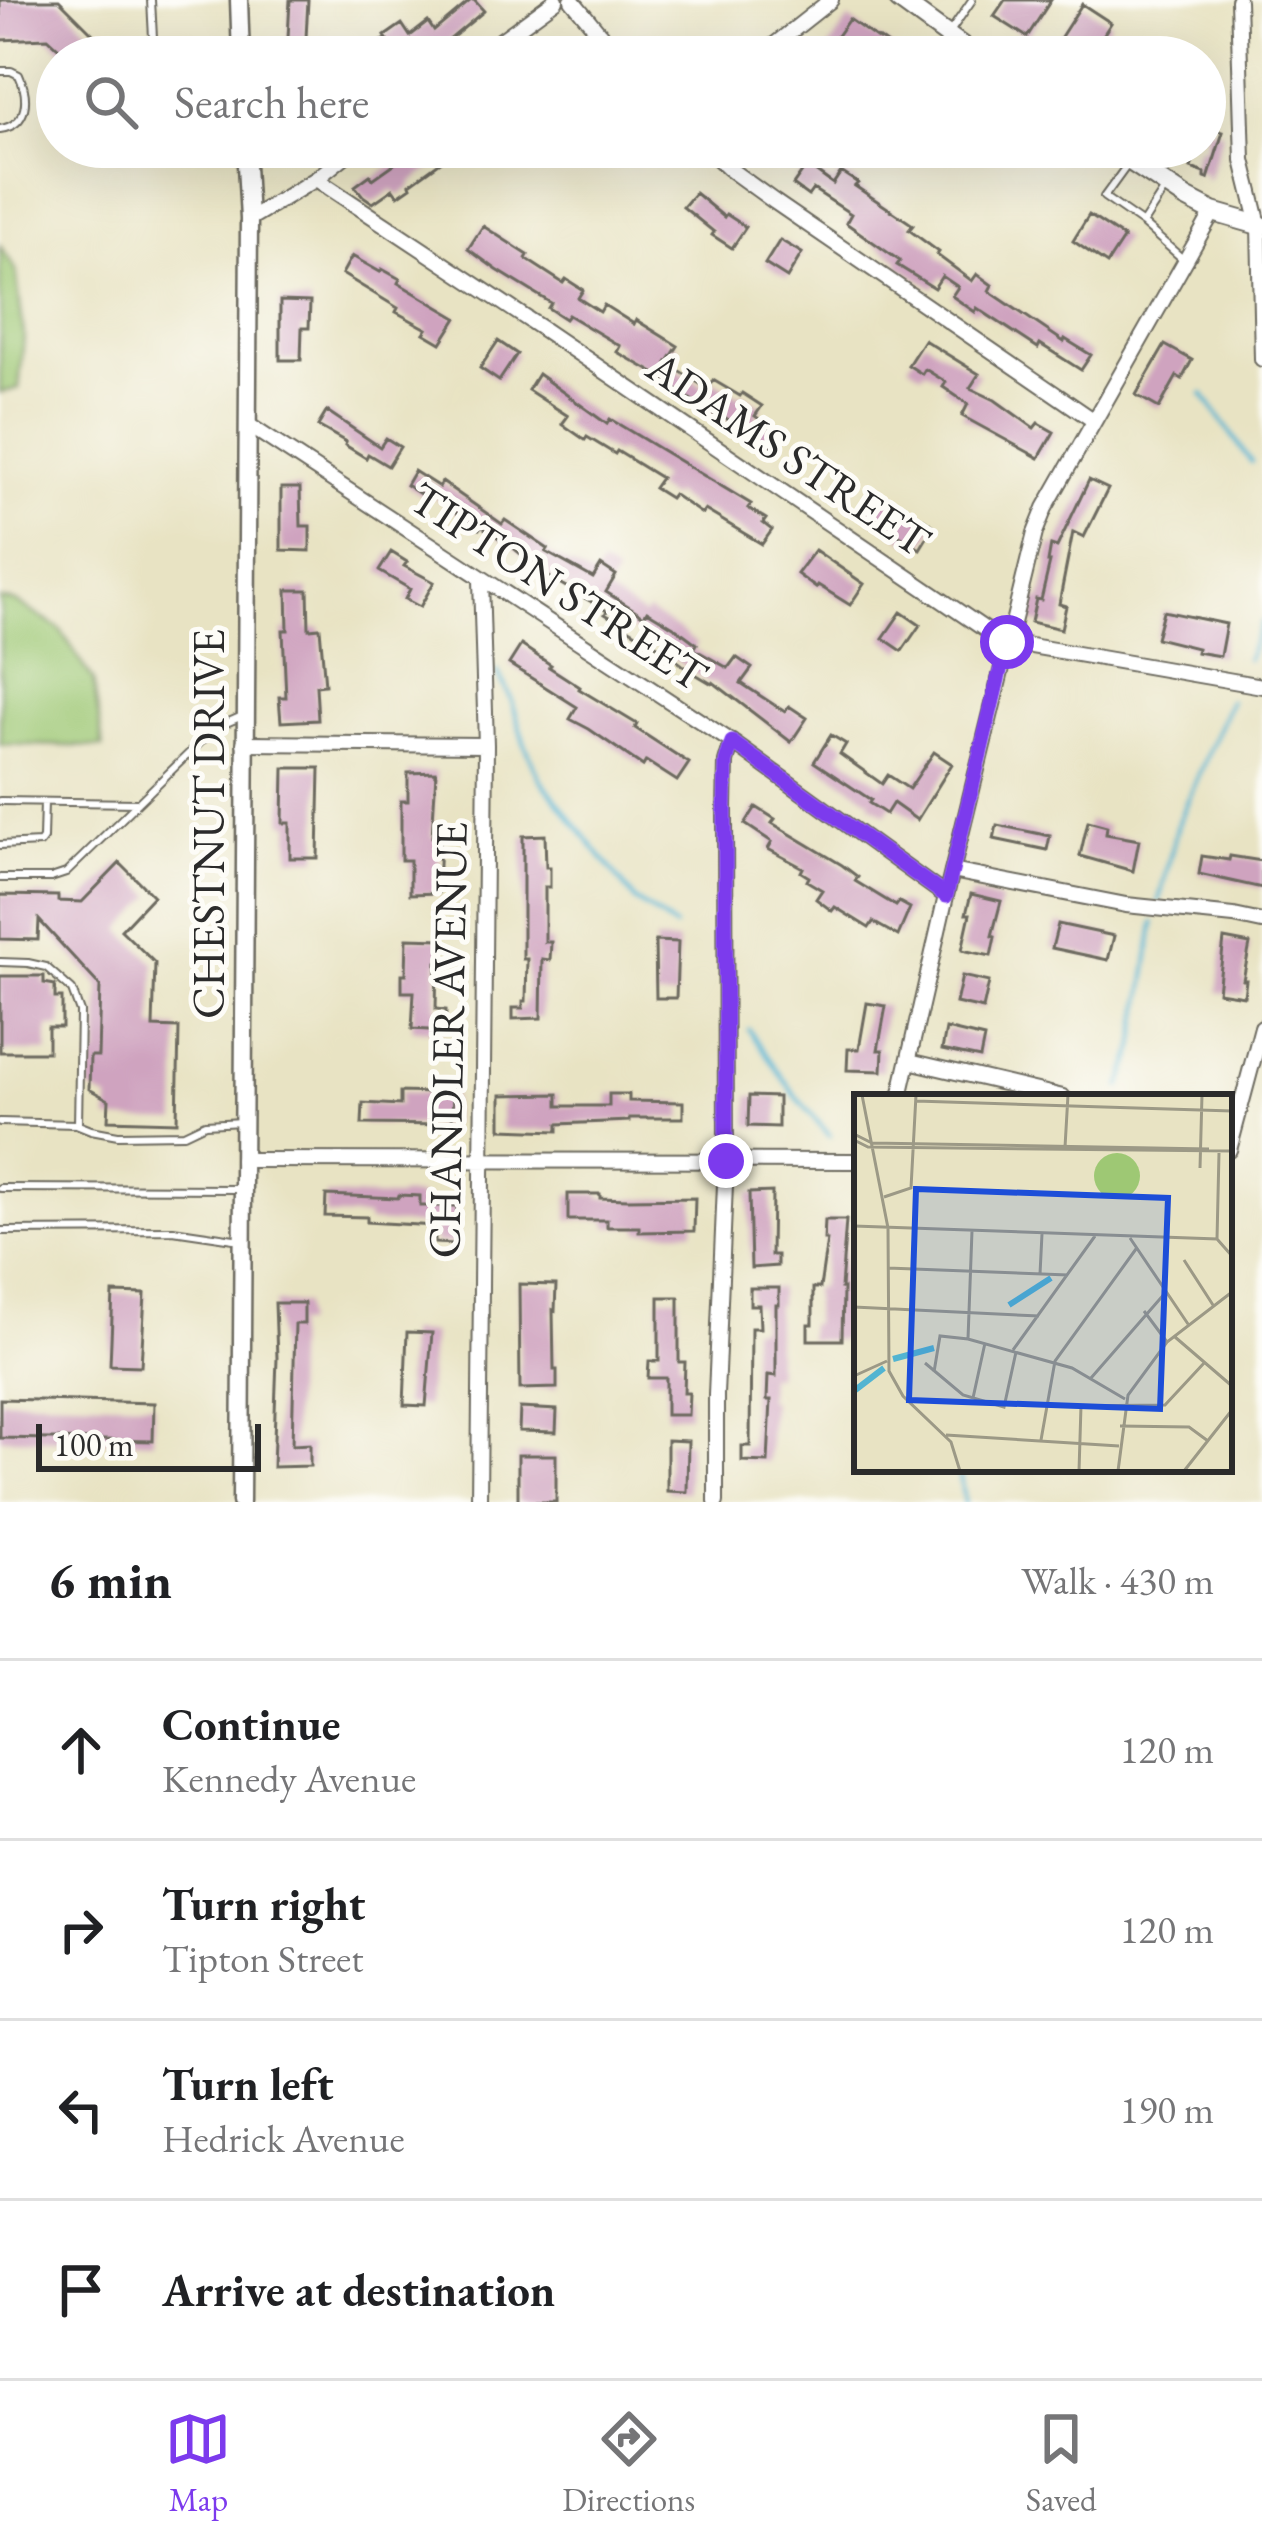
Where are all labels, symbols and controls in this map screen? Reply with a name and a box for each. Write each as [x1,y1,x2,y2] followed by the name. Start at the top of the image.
[36,36,1226,168] search box
[78,69,144,135] icon: search
[174,73,369,131] text: Search here
[635,336,942,570] street label: ADAMS STREET
[400,468,719,704] street label: TIPTON STREET
[980,615,1034,669] route start
[179,629,237,1019] street label: CHESTNUT DRIVE
[414,821,480,1259] street label: CHANDLER AVENUE
[854,1094,1232,1472] inset map
[699,1134,753,1188] route end
[36,1418,261,1471] scale bar
[54,1423,134,1466] text: 100 m
[48,1547,172,1613] text: 6 min
[1021,1555,1214,1606] text: Walk · 430 m
[162,1695,340,1753] text: Continue
[48,1717,114,1783] icon: ahead
[1120,1724,1214,1775] text: 120 m
[162,1753,416,1804] text: Kennedy Avenue
[162,1875,365,1933] text: Turn right
[48,1897,114,1963] icon: right
[1120,1904,1214,1955] text: 120 m
[162,1933,364,1984] text: Tipton Street
[162,2055,334,2113] text: Turn left
[48,2077,114,2143] icon: left
[1120,2084,1214,2135] text: 190 m
[162,2113,405,2164] text: Hedrick Avenue
[48,2257,114,2323] icon: arrive
[162,2261,555,2319] text: Arrive at destination
[165,2406,231,2521] tab: Map
[562,2406,695,2521] tab: Directions
[1026,2406,1097,2521] tab: Saved

